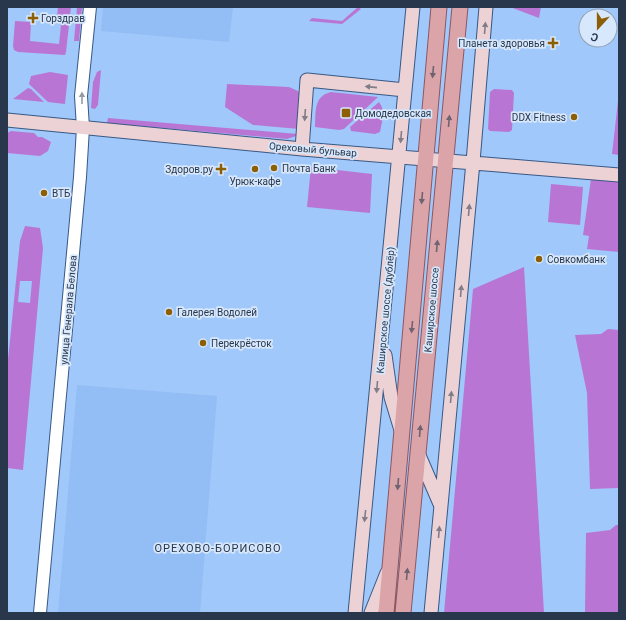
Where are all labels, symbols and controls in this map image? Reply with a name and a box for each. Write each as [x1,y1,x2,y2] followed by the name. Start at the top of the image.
[578,8,618,48] north arrow
[28,13,38,23] marker: Горздрав
[41,13,85,24] place label: Горздрав
[481,22,488,34] one-way arrow
[589,30,600,44] text: С
[458,38,545,49] place label: Планета здоровья
[548,38,558,48] marker: Планета здоровья
[430,66,437,78] one-way arrow
[365,83,377,90] one-way arrow
[79,91,85,104] one-way arrow
[340,107,352,119] marker: Домодедовская
[355,108,431,119] place label: Домодедовская
[301,109,308,121] one-way arrow
[512,112,566,123] place label: DDX Fitness
[569,112,579,122] marker: DDX Fitness
[446,115,452,127] one-way arrow
[398,131,405,143] one-way arrow
[269,140,358,159] street label: Ореховый бульвар
[269,163,279,173] marker: Почта Банк
[282,163,336,174] place label: Почта Банк
[165,164,213,175] place label: Здоров.ру
[216,164,226,174] marker: Здоров.ру
[250,164,260,174] marker: Урюк-кафе
[229,176,281,187] place label: Урюк-кафе
[39,188,49,198] marker: ВТБ
[52,188,70,199] place label: ВТБ
[419,192,426,204] one-way arrow
[465,204,472,216] one-way arrow
[434,240,441,252] one-way arrow
[374,246,398,374] street label: Каширское шоссе (дублёр)
[534,254,544,264] marker: Совкомбанк
[547,254,606,265] place label: Совкомбанк
[58,255,79,365] street label: улица Генерала Белова
[422,267,441,353] street label: Каширское шоссе
[458,285,465,297] one-way arrow
[164,307,174,317] marker: Галерея Водолей
[177,307,257,318] place label: Галерея Водолей
[408,321,415,333] one-way arrow
[198,338,208,348] marker: Перекрёсток
[211,338,272,349] place label: Перекрёсток
[374,380,381,393] one-way arrow
[448,391,455,403] one-way arrow
[417,425,423,437] one-way arrow
[394,478,401,491] one-way arrow
[361,510,368,522] one-way arrow
[435,526,442,538] one-way arrow
[155,542,282,555] district label: ОРЕХОВО-БОРИСОВО
[404,568,410,580] one-way arrow

